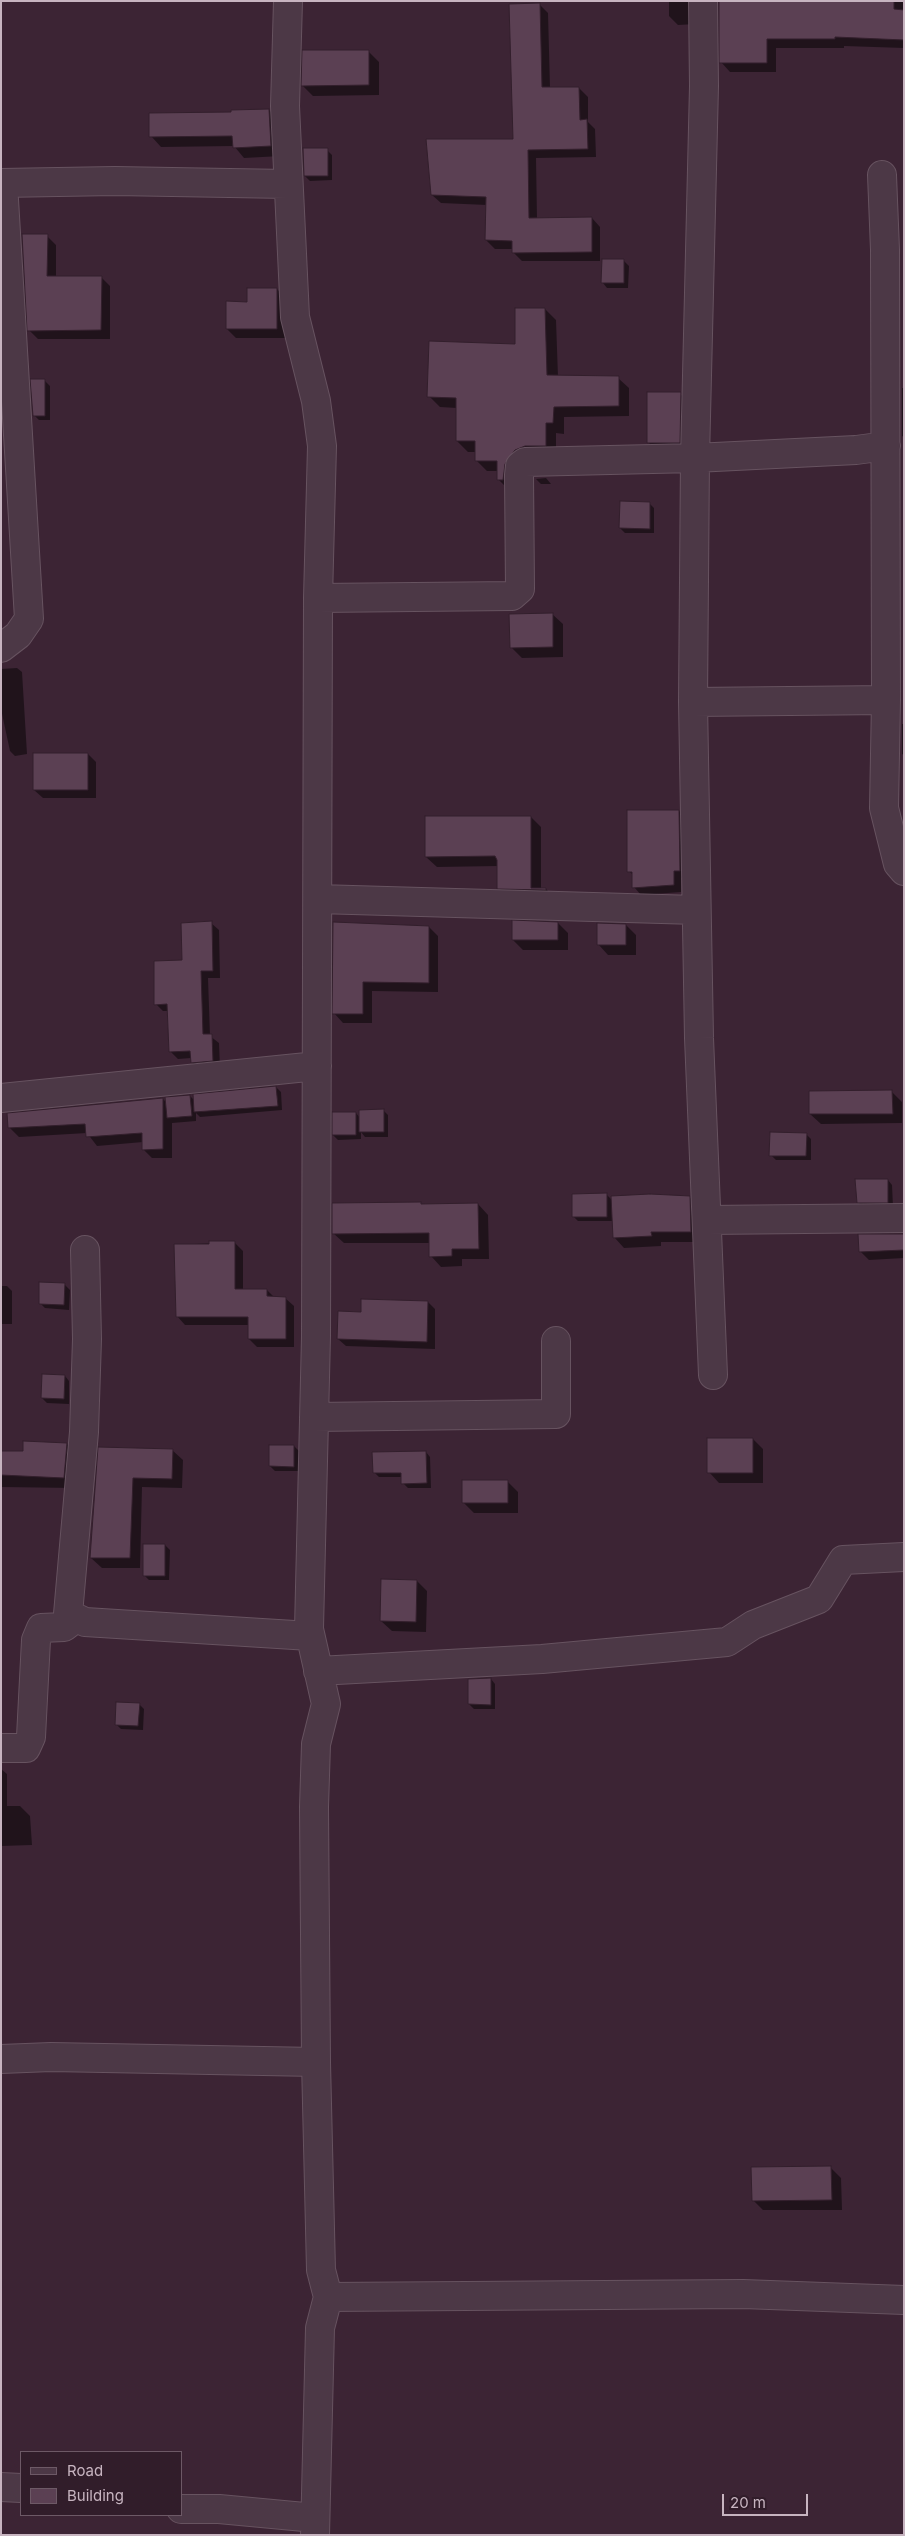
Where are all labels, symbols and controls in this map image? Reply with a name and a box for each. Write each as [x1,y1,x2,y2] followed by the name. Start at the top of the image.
[20,2451,182,2516] legend
[67,2461,103,2480] text: Road
[725,2484,811,2516] scale bar
[67,2486,124,2505] text: Building
[730,2493,766,2512] text: 20 m

